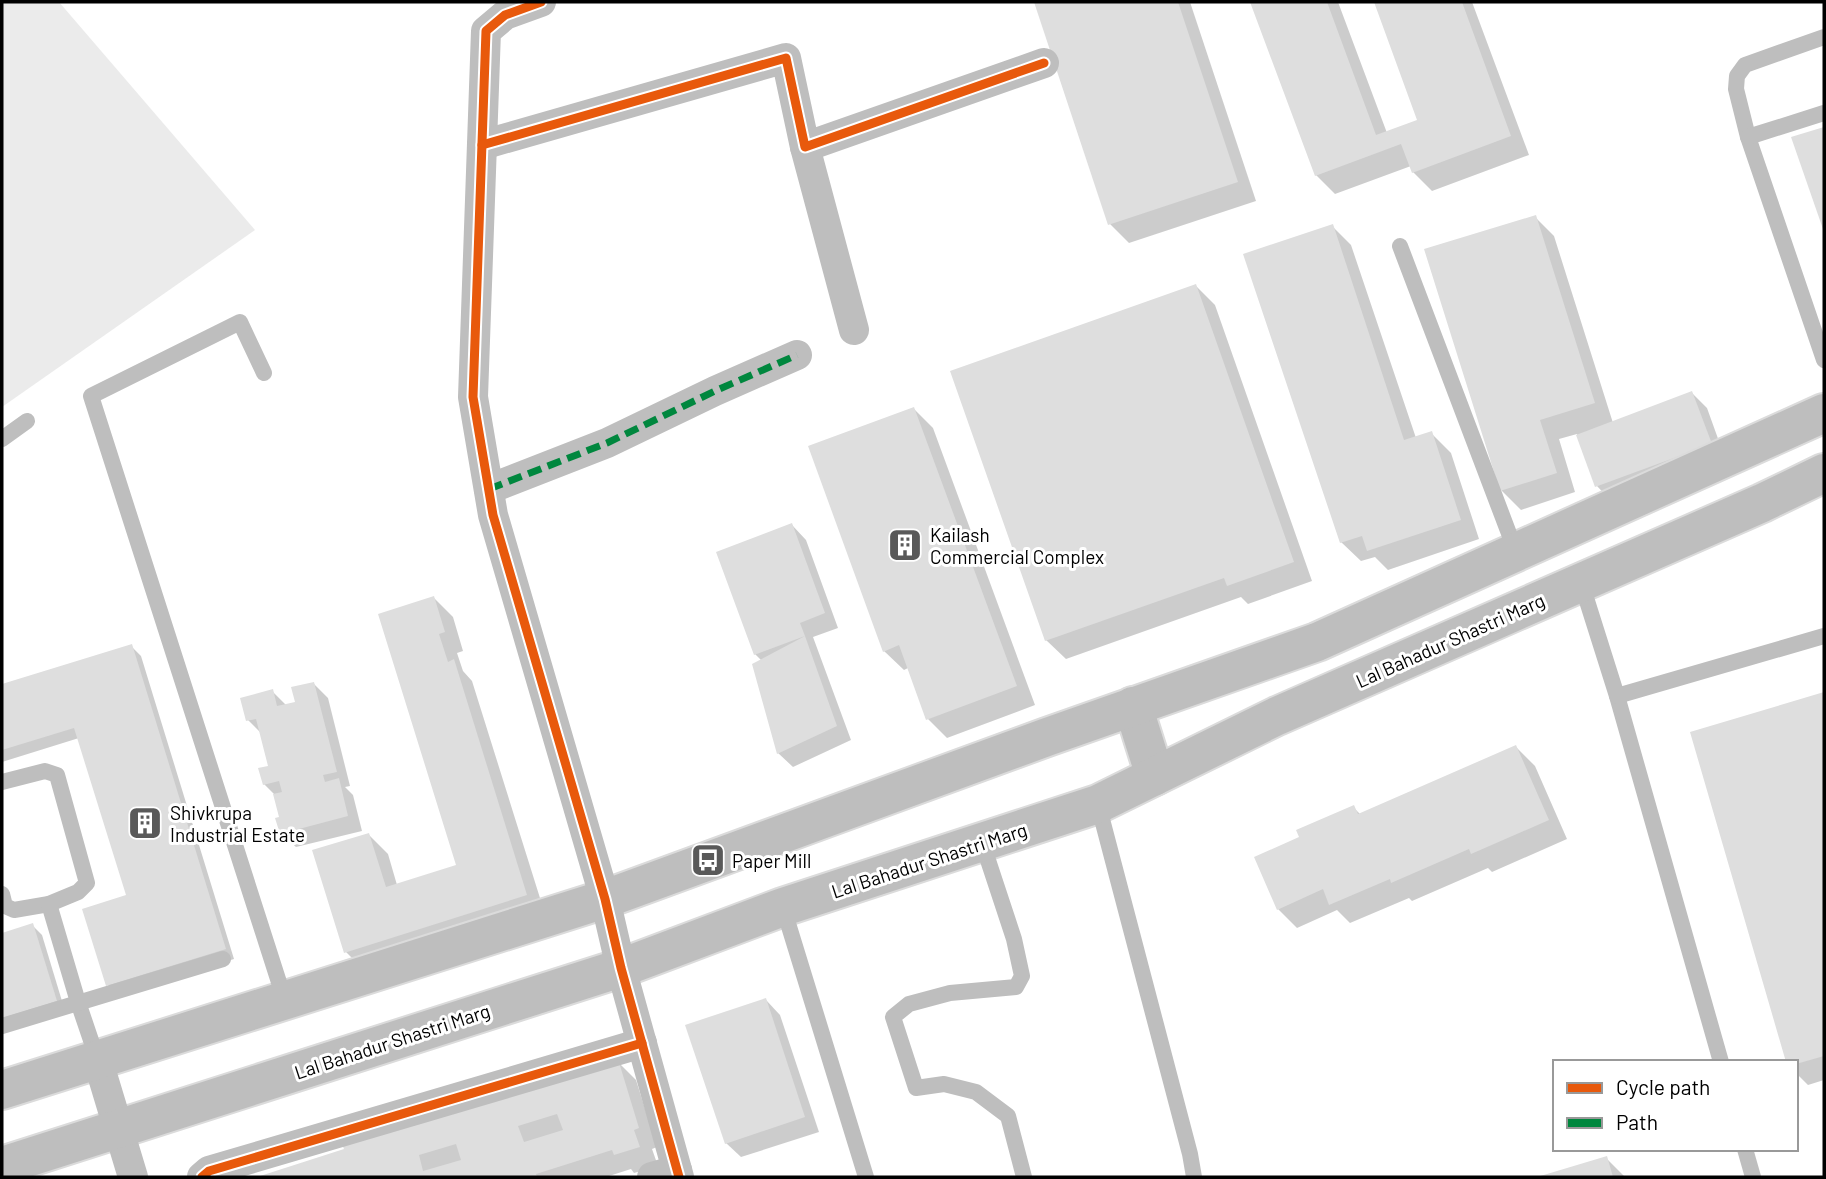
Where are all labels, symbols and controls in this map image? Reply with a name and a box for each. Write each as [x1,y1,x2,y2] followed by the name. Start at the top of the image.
[930,523,1104,568] place label: Kailash Commercial Complex
[886,526,924,564] building icon: Kailash Commercial Complex
[1352,588,1548,692] street label: Lal Bahadur Shastri Marg
[170,801,305,846] place label: Shivkrupa Industrial Estate
[126,804,164,842] building icon: Shivkrupa Industrial Estate
[828,818,1030,902] street label: Lal Bahadur Shastri Marg
[689,841,727,879] bus stop icon: Paper Mill
[732,849,811,872] place label: Paper Mill
[291,999,493,1083] street label: Lal Bahadur Shastri Marg
[1553,1060,1798,1151] legend
[1616,1074,1710,1099] text: Cycle path
[1616,1109,1658,1134] text: Path

